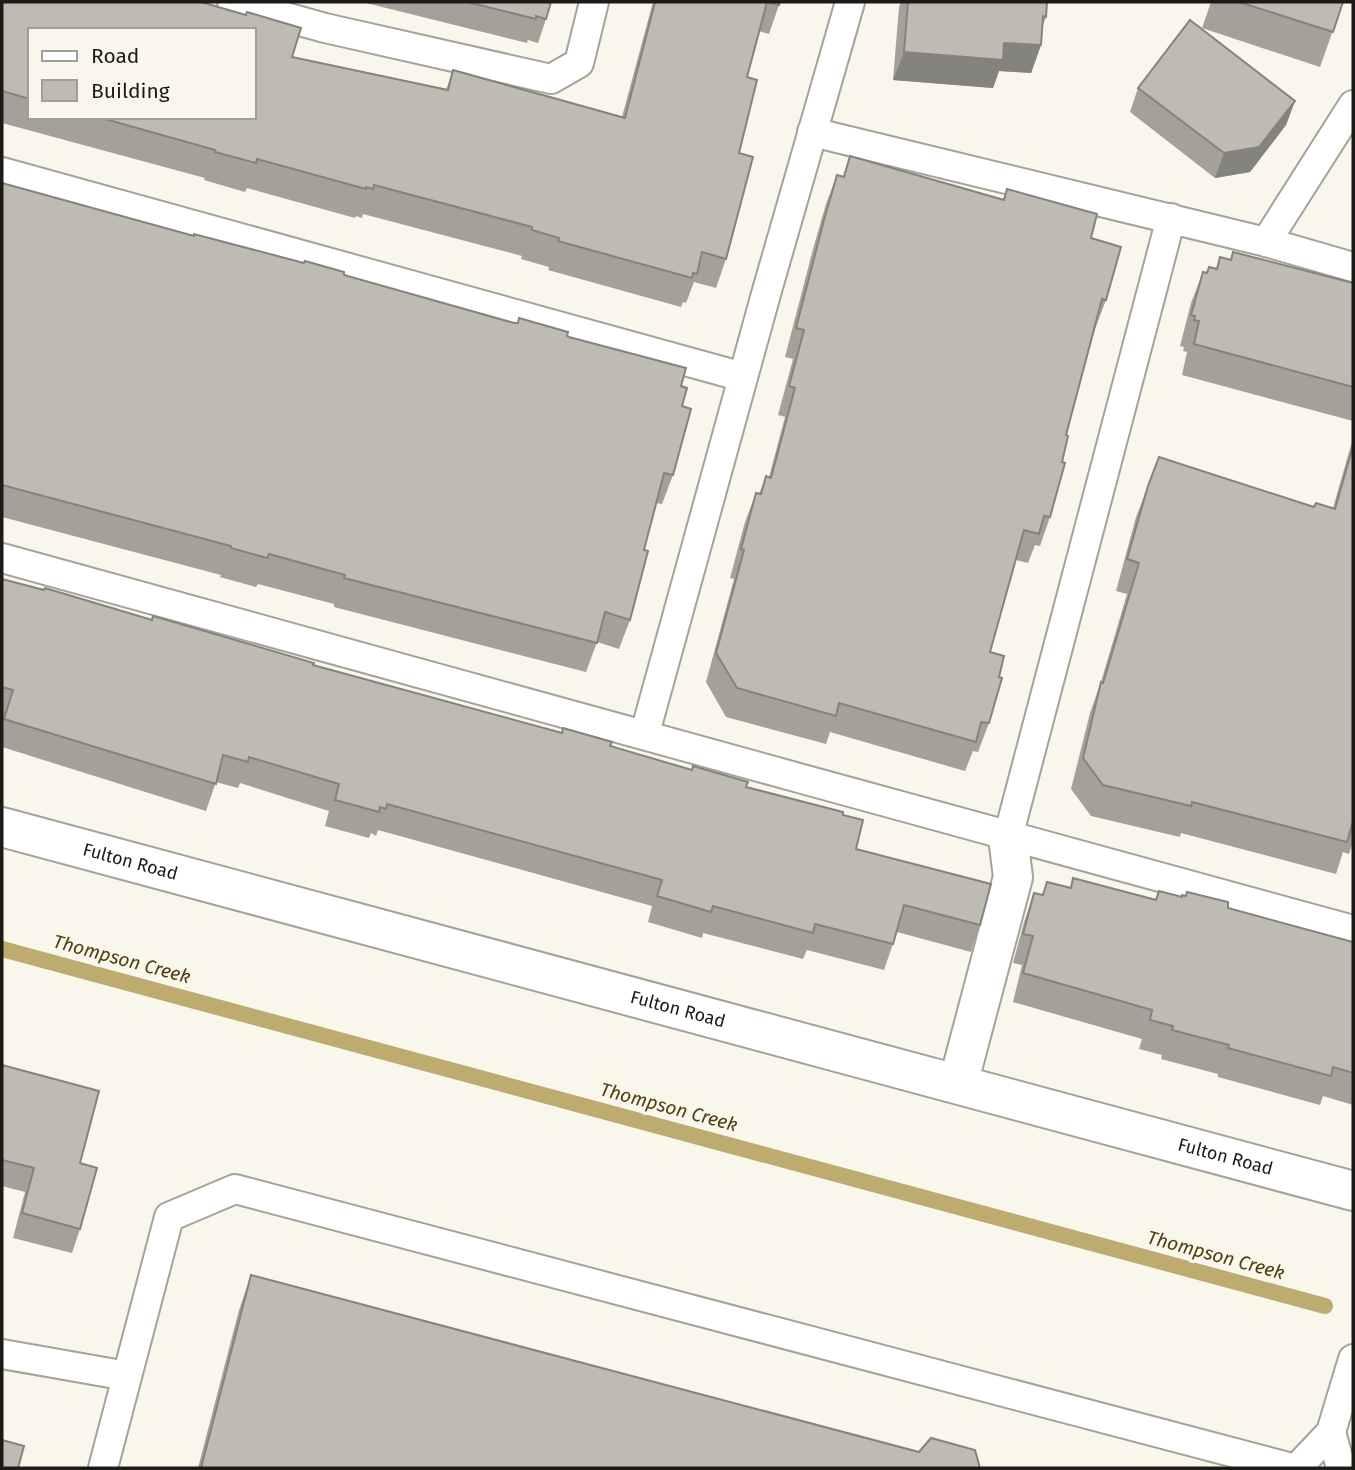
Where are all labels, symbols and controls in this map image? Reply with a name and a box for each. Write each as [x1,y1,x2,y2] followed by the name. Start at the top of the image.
[28,28,256,119] legend
[91,43,139,69] text: Road
[91,78,170,104] text: Building
[80,838,180,885] street label: Fulton Road
[51,930,193,988] water label: Thompson Creek
[628,986,728,1032] street label: Fulton Road
[598,1078,740,1136] water label: Thompson Creek
[1175,1133,1275,1180] street label: Fulton Road
[1145,1226,1287,1284] water label: Thompson Creek

